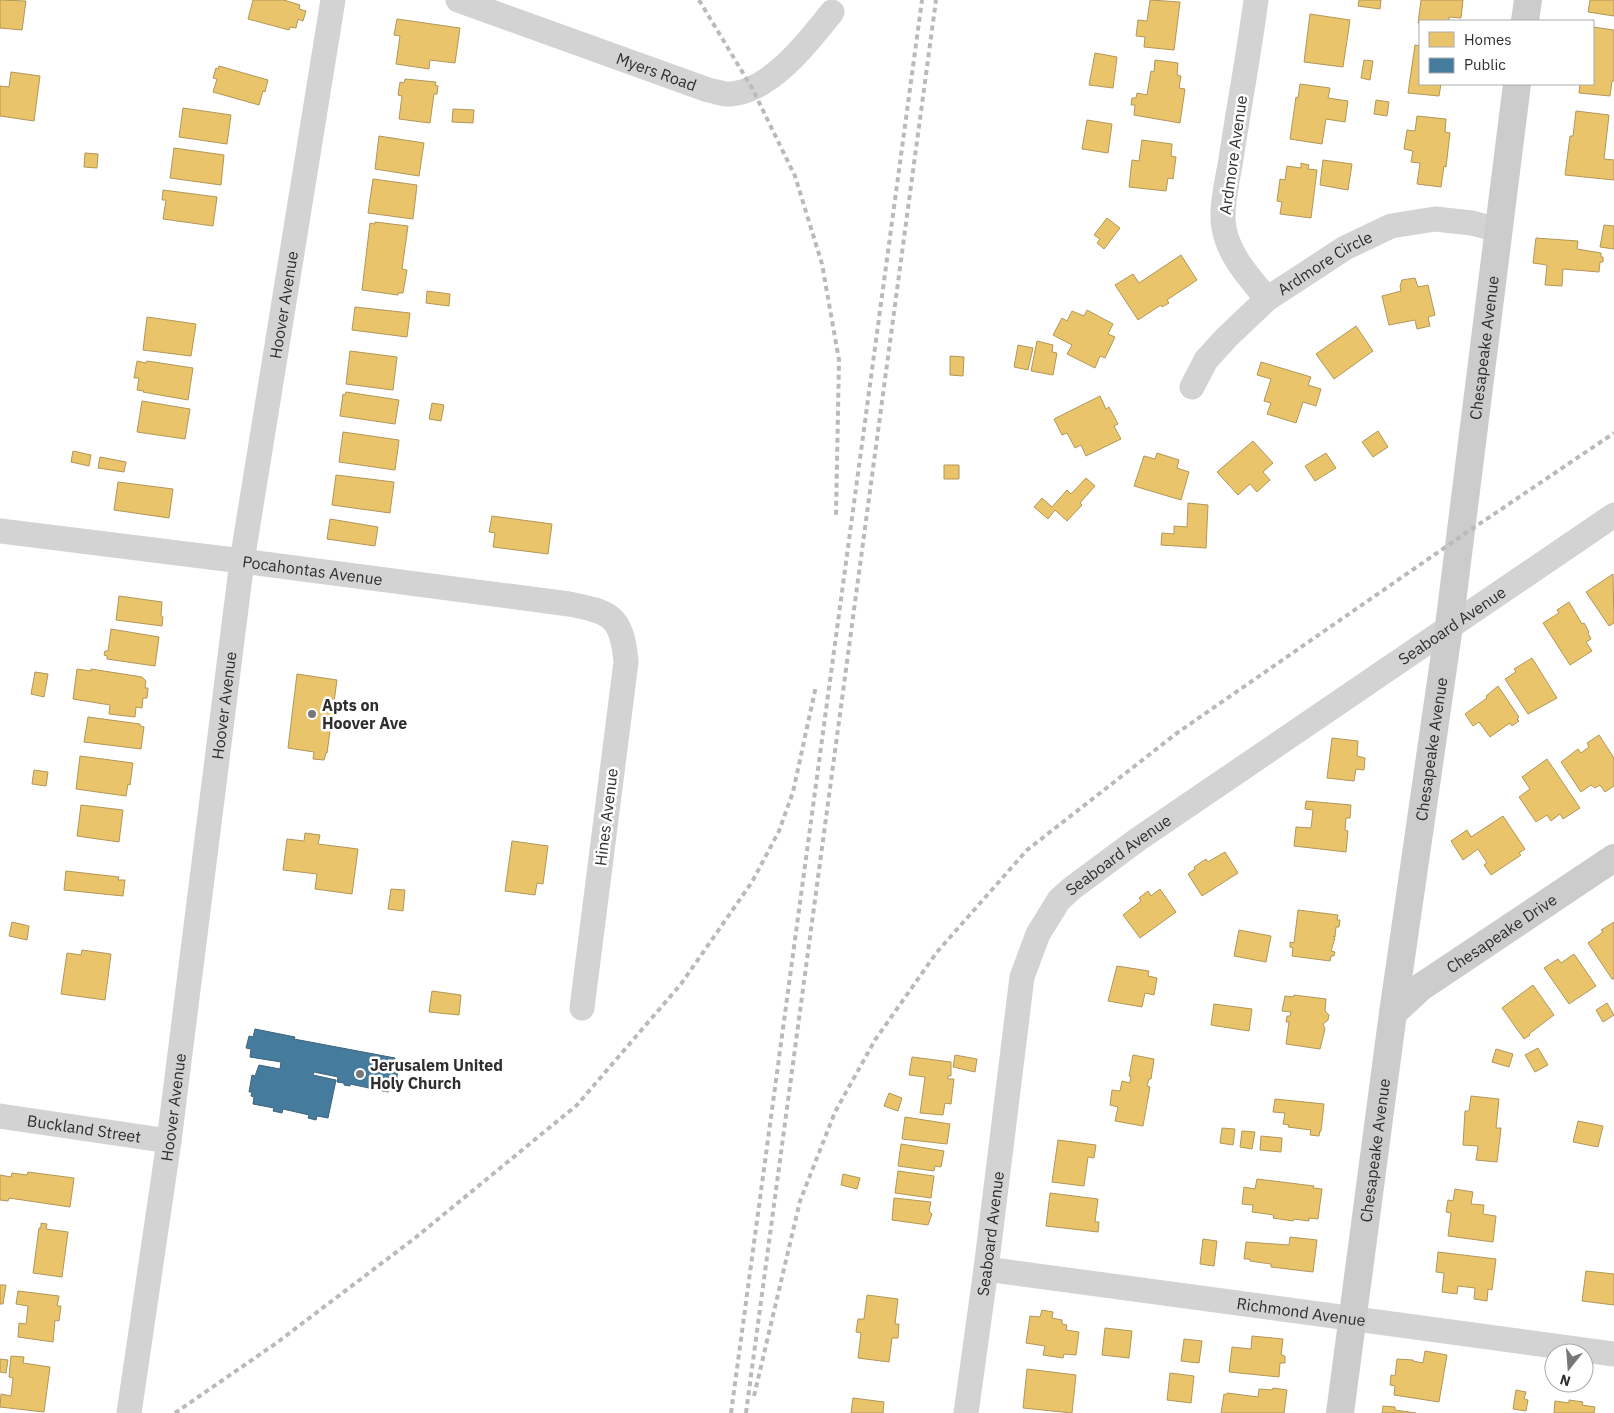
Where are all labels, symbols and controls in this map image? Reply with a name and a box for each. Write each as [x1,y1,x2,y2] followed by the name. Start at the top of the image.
[1419,20,1594,85] legend
[1464,30,1512,49] text: Homes
[614,48,699,95] street label: Myers Road
[1464,55,1506,74] text: Public
[1215,94,1251,216] street label: Ardmore Avenue
[1274,226,1376,299] street label: Ardmore Circle
[265,249,302,360] street label: Hoover Avenue
[1465,274,1503,421] street label: Chesapeake Avenue
[241,551,384,589] street label: Pocahontas Avenue
[1394,582,1510,669] street label: Seaboard Avenue
[207,650,241,761] street label: Hoover Avenue
[1411,676,1451,822] street label: Chesapeake Avenue
[322,695,407,733] place label: Apts on Hoover Ave
[306,708,318,720] marker: Apts on Hoover Ave
[590,767,622,867] street label: Hines Avenue
[1061,810,1175,900] street label: Seaboard Avenue
[1442,889,1561,977] street label: Chesapeake Drive
[156,1052,190,1163] street label: Hoover Avenue
[370,1055,503,1093] place label: Jerusalem United Holy Church
[354,1068,366,1080] marker: Jerusalem United Holy Church
[1355,1077,1394,1223] street label: Chesapeake Avenue
[26,1110,142,1147] street label: Buckland Street
[972,1170,1008,1297] street label: Seaboard Avenue
[1235,1293,1367,1330] street label: Richmond Avenue
[1544,1343,1594,1393] north arrow
[1558,1370,1573,1391] text: N

